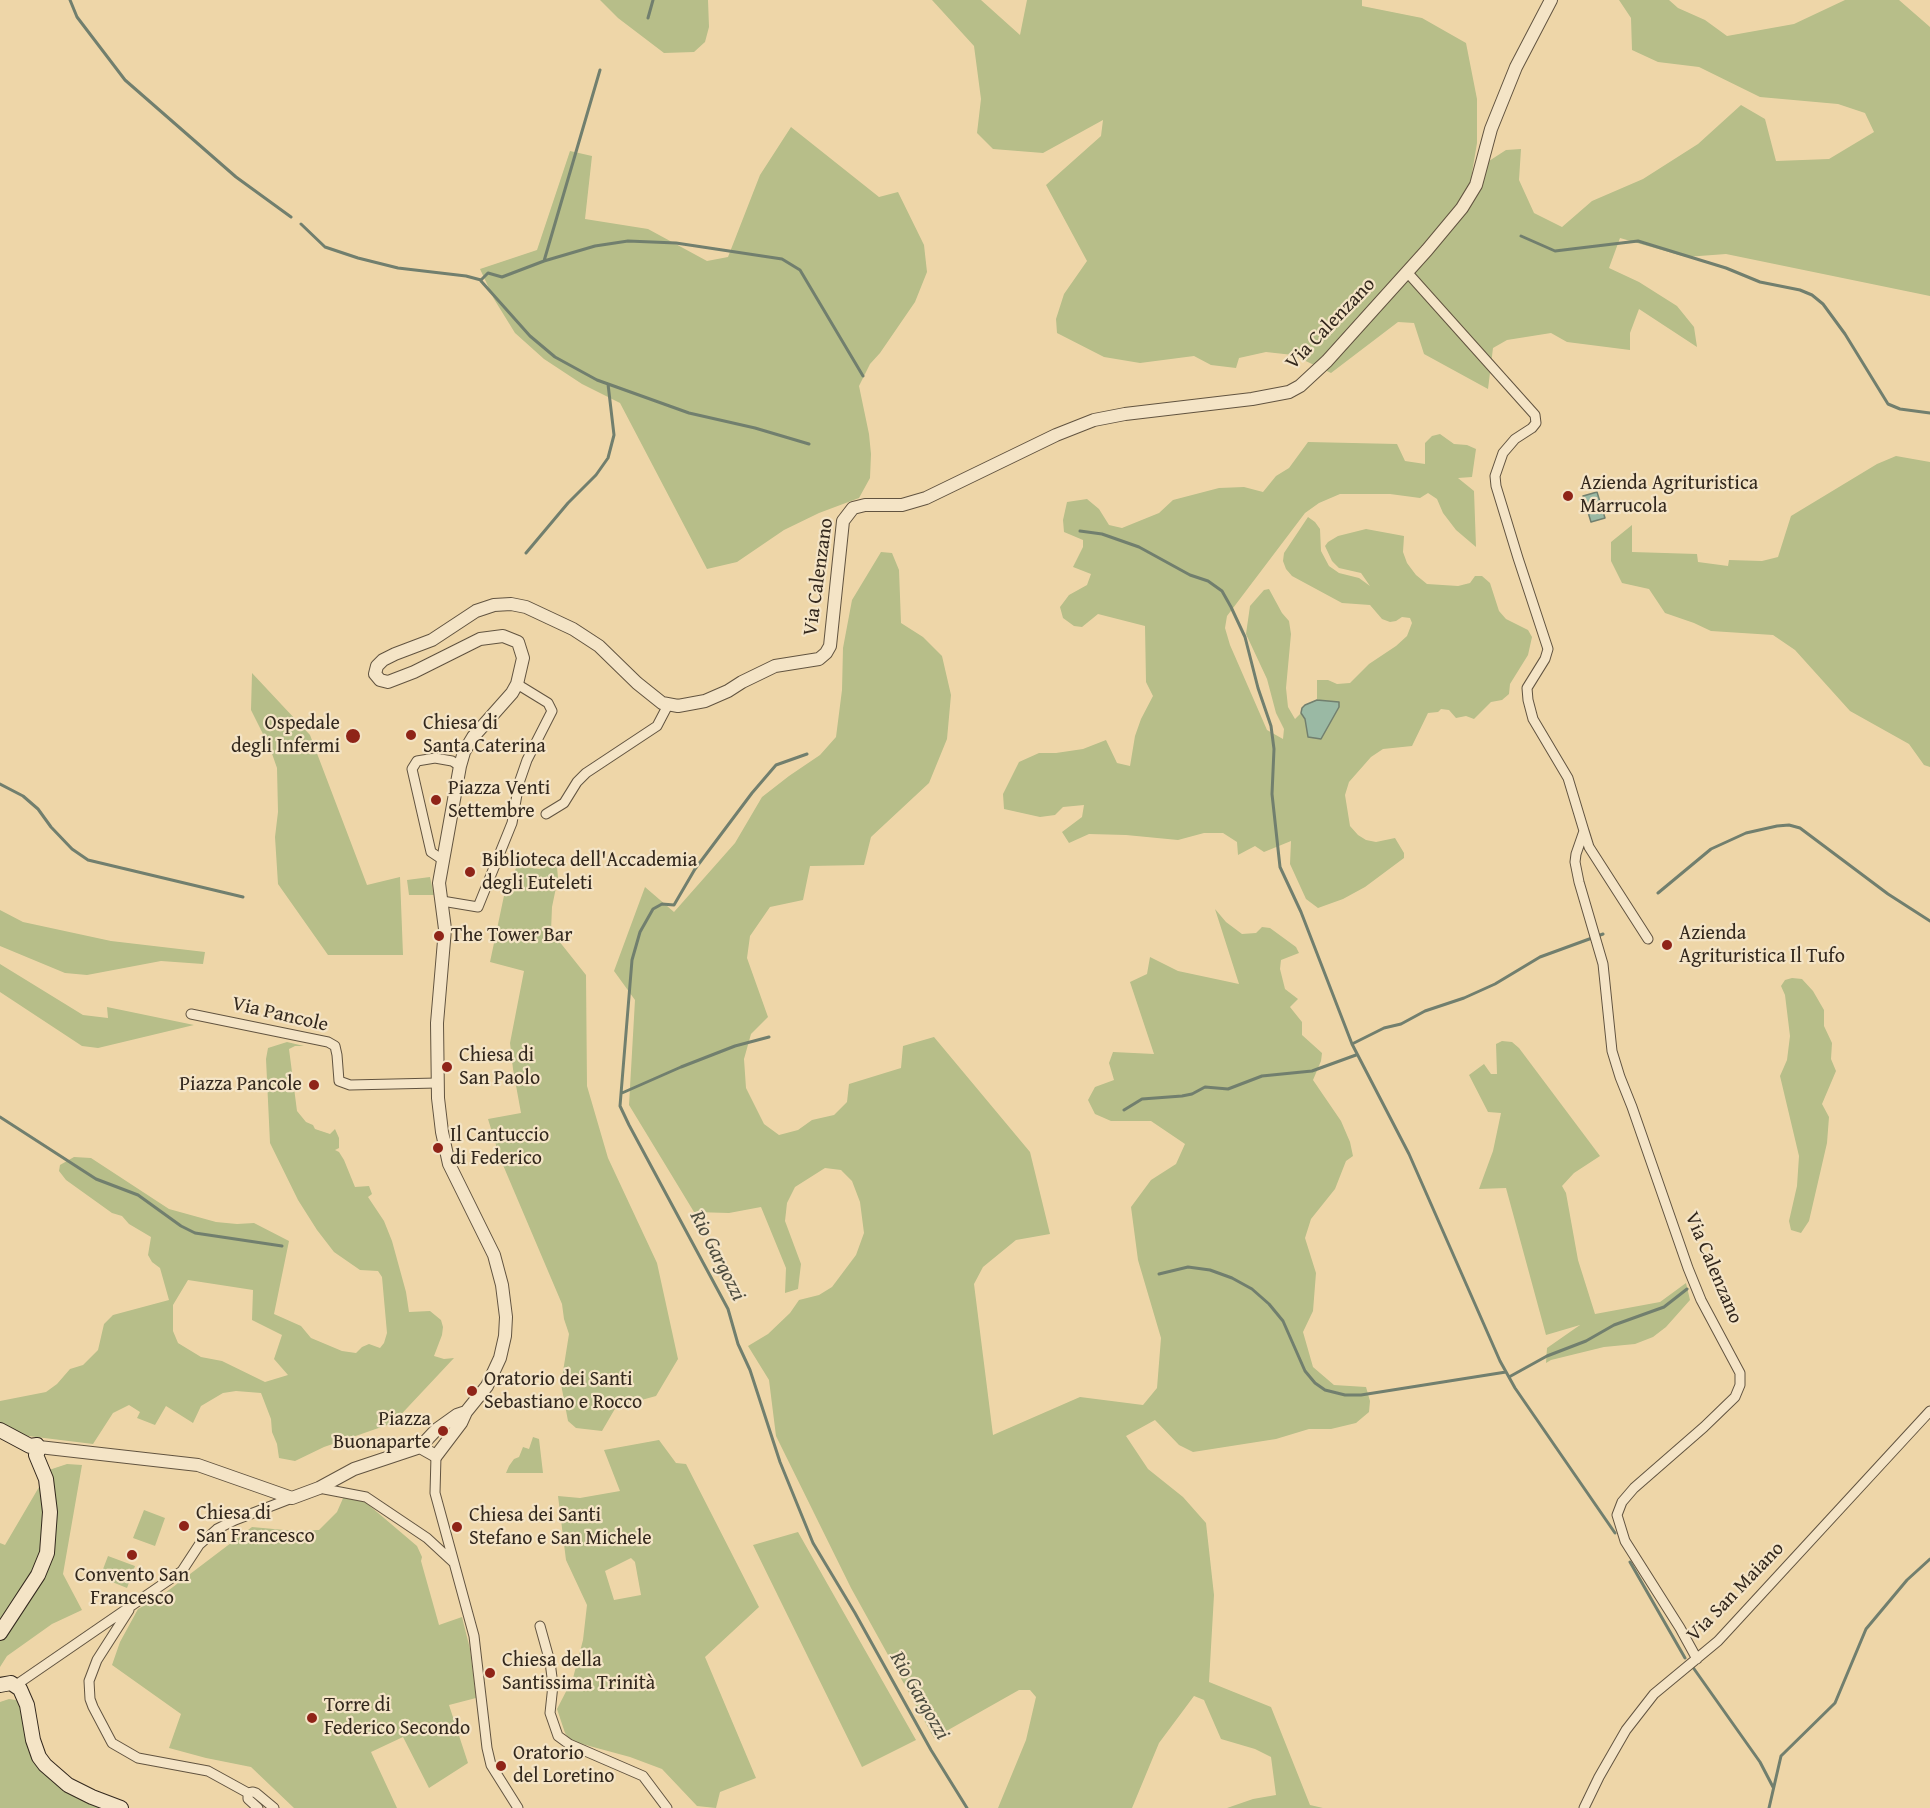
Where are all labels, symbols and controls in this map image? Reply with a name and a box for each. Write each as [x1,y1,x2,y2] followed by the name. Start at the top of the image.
[1281,273,1381,375] street label: Via Calenzano
[1580,472,1758,519] place label: Azienda Agrituristica Marrucola
[1561,489,1575,503] marker: Azienda Agrituristica Marrucola
[799,517,839,637] street label: Via Calenzano
[231,712,340,759] place label: Ospedale degli Infermi
[423,712,546,759] place label: Chiesa di Santa Caterina
[344,727,362,745] marker: Ospedale degli Infermi
[404,728,418,742] marker: Chiesa di Santa Caterina
[448,777,550,824] place label: Piazza Venti Settembre
[429,793,443,807] marker: Piazza Venti Settembre
[482,849,697,896] place label: Biblioteca dell'Accademia degli Euteleti
[463,865,477,879] marker: Biblioteca dell'Accademia degli Euteleti
[1679,922,1845,969] place label: Azienda Agrituristica Il Tufo
[451,924,572,948] place label: The Tower Bar
[432,929,446,943] marker: The Tower Bar
[1660,938,1674,952] marker: Azienda Agrituristica Il Tufo
[230,992,330,1038] street label: Via Pancole
[459,1044,540,1091] place label: Chiesa di San Paolo
[440,1060,454,1074] marker: Chiesa di San Paolo
[179,1073,302,1097] place label: Piazza Pancole
[307,1078,321,1092] marker: Piazza Pancole
[450,1124,549,1171] place label: Il Cantuccio di Federico
[431,1141,445,1155] marker: Il Cantuccio di Federico
[684,1207,750,1305] water label: Rio Gargozzi
[1679,1209,1747,1327] street label: Via Calenzano
[484,1368,642,1415] place label: Oratorio dei Santi Sebastiano e Rocco
[465,1384,479,1398] marker: Oratorio dei Santi Sebastiano e Rocco
[333,1408,431,1455] place label: Piazza Buonaparte
[436,1424,450,1438] marker: Piazza Buonaparte
[196,1502,315,1549] place label: Chiesa di San Francesco
[469,1504,652,1551] place label: Chiesa dei Santi Stefano e San Michele
[177,1519,191,1533] marker: Chiesa di San Francesco
[450,1520,464,1534] marker: Chiesa dei Santi Stefano e San Michele
[1682,1537,1790,1647] street label: Via San Maiano
[125,1548,139,1562] marker: Convento San Francesco
[75,1564,189,1611] place label: Convento San Francesco
[884,1647,954,1745] water label: Rio Gargozzi
[502,1649,655,1696] place label: Chiesa della Santissima Trinità
[483,1666,497,1680] marker: Chiesa della Santissima Trinità
[324,1694,470,1741] place label: Torre di Federico Secondo
[305,1711,319,1725] marker: Torre di Federico Secondo
[513,1742,614,1789] place label: Oratorio del Loretino
[494,1759,508,1773] marker: Oratorio del Loretino

